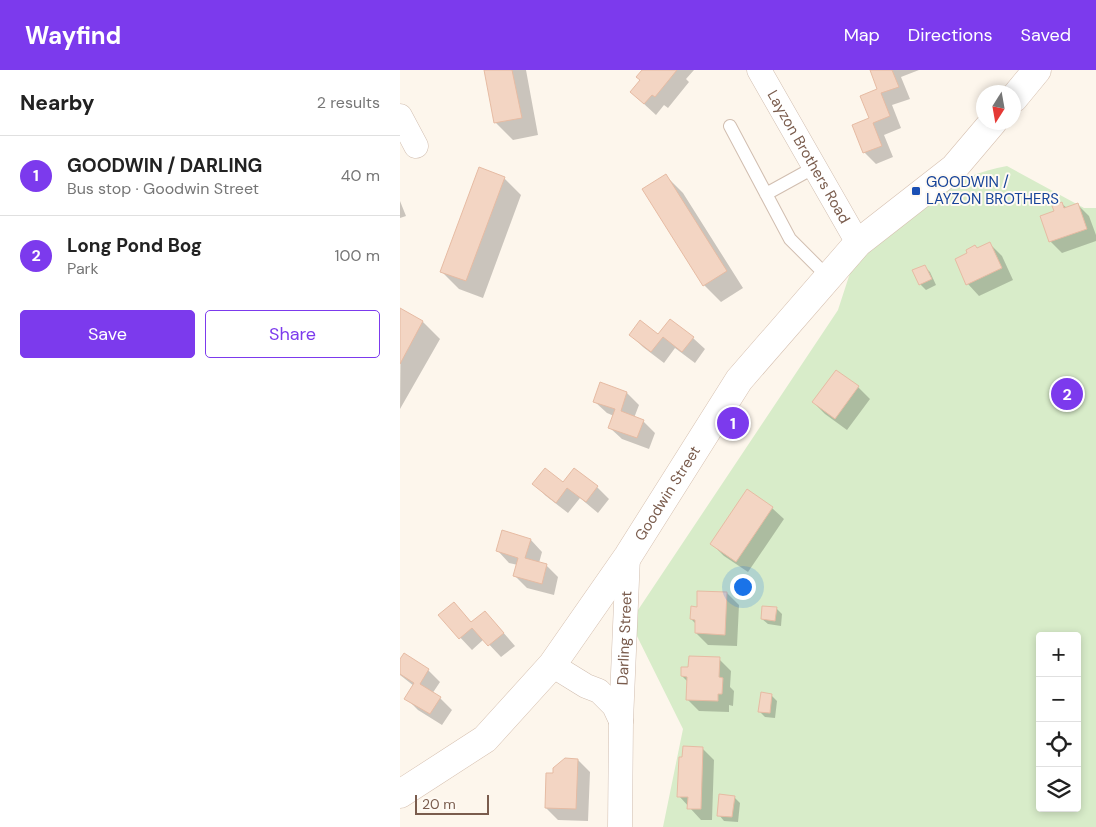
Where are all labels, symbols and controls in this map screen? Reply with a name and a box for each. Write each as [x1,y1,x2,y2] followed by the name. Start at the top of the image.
[25,20,121,51] text: Wayfind
[844,23,880,47] text: Map
[908,23,993,47] text: Directions
[1021,23,1071,47] text: Saved
[976,85,1021,130] north arrow
[763,86,855,227] street label: Layzon Brothers Road
[20,89,94,117] text: Nearby
[317,92,380,113] text: 2 results
[67,153,262,178] text: GOODWIN / DARLING
[33,165,39,186] text: 1
[341,165,380,186] text: 40 m
[926,172,1059,209] place label: GOODWIN / LAYZON BROTHERS
[67,178,259,199] text: Bus stop · Goodwin Street
[910,185,922,197] marker: GOODWIN / LAYZON BROTHERS
[67,233,202,258] text: Long Pond Bog
[31,245,41,266] text: 2
[335,245,380,266] text: 100 m
[67,258,99,279] text: Park
[20,310,195,358] button: Save
[205,310,380,358] button: Share
[1051,375,1083,413] pin: 2
[717,404,749,442] pin: 1
[630,442,705,545] street label: Goodwin Street
[730,574,756,600] your location
[613,590,637,686] street label: Darling Street
[1036,632,1081,812] map controls
[1036,632,1081,677] button: +
[1036,677,1081,722] button: −
[1036,722,1081,767] button: locate
[1036,767,1081,812] button: layers
[415,792,489,815] scale bar
[422,795,456,813] text: 20 m

